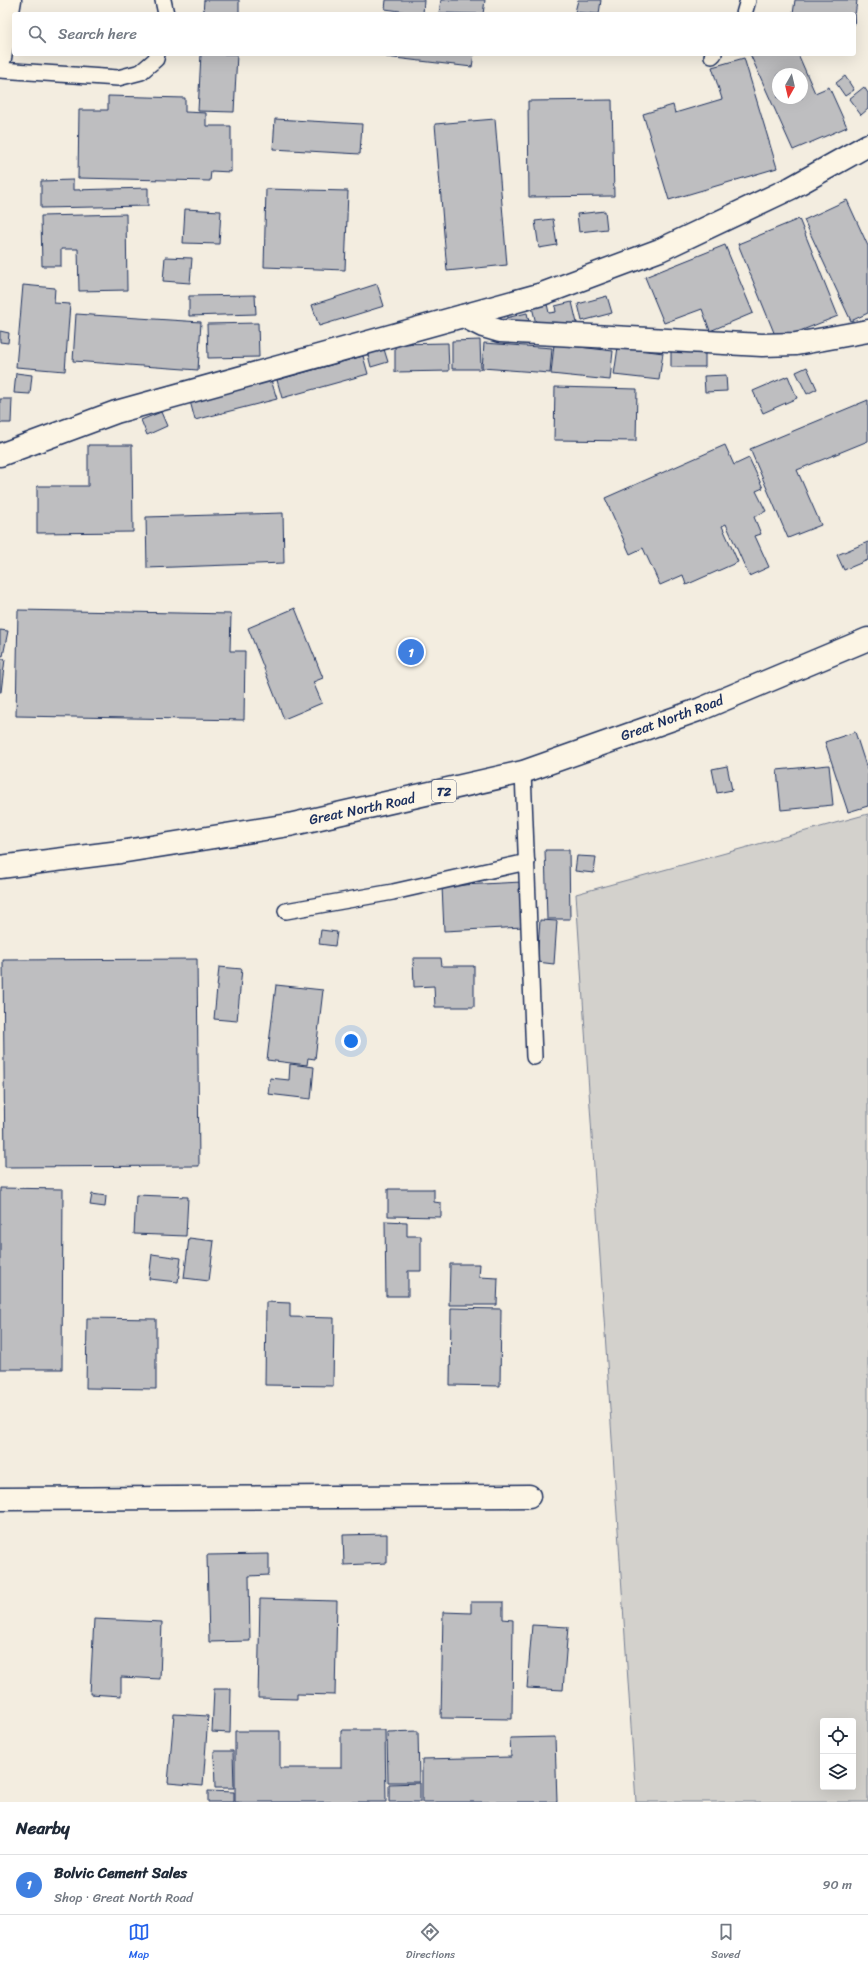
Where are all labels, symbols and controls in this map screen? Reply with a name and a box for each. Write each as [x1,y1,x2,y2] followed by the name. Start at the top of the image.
[12,12,856,56] search box
[58,21,137,47] text: Search here
[26,23,48,45] icon: search
[772,68,808,104] north arrow
[398,637,424,667] pin: 1
[617,687,728,748] street label: Great North Road
[432,780,456,802] road number: T2
[307,785,419,832] street label: Great North Road
[341,1031,361,1051] your location
[820,1718,856,1790] map controls
[820,1718,856,1754] button: locate
[820,1754,856,1790] button: layers
[16,1813,70,1843] text: Nearby
[54,1860,187,1886] text: Bolvic Cement Sales
[26,1873,32,1896] text: 1
[822,1873,852,1896] text: 90 m
[54,1886,193,1909] text: Shop · Great North Road
[128,1921,150,1964] tab: Map
[406,1921,455,1964] tab: Directions
[711,1921,740,1964] tab: Saved

